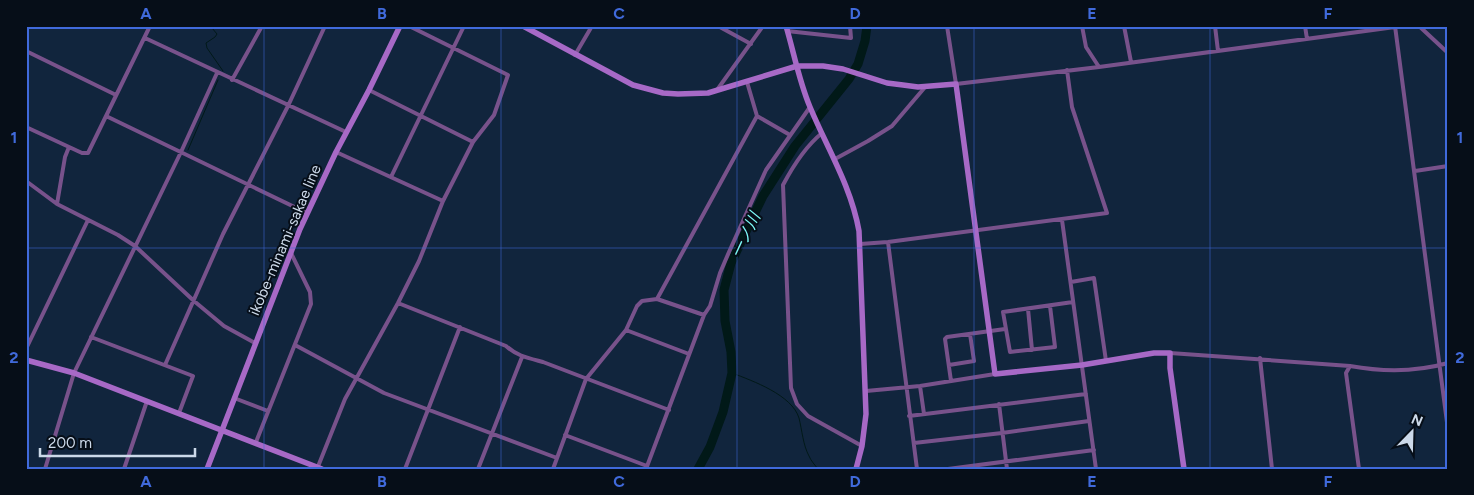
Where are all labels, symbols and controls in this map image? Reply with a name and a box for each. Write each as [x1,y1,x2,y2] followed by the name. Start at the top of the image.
[140,4,152,23] text: A
[377,4,387,23] text: B
[613,4,625,23] text: C
[849,4,861,23] text: D
[1087,4,1097,23] text: E
[1324,4,1333,23] text: F
[11,128,17,147] text: 1
[1457,128,1463,147] text: 1
[245,162,325,318] street label: ikobe-minami-sakae line
[727,208,765,261] water label: 一ノ川
[9,348,19,367] text: 2
[1455,348,1465,367] text: 2
[1386,408,1436,458] north arrow
[1409,411,1425,430] text: N
[40,425,195,457] scale bar
[48,434,92,452] text: 200 m
[140,472,152,491] text: A
[377,472,387,491] text: B
[613,472,625,491] text: C
[849,472,861,491] text: D
[1087,472,1097,491] text: E
[1324,472,1333,491] text: F

